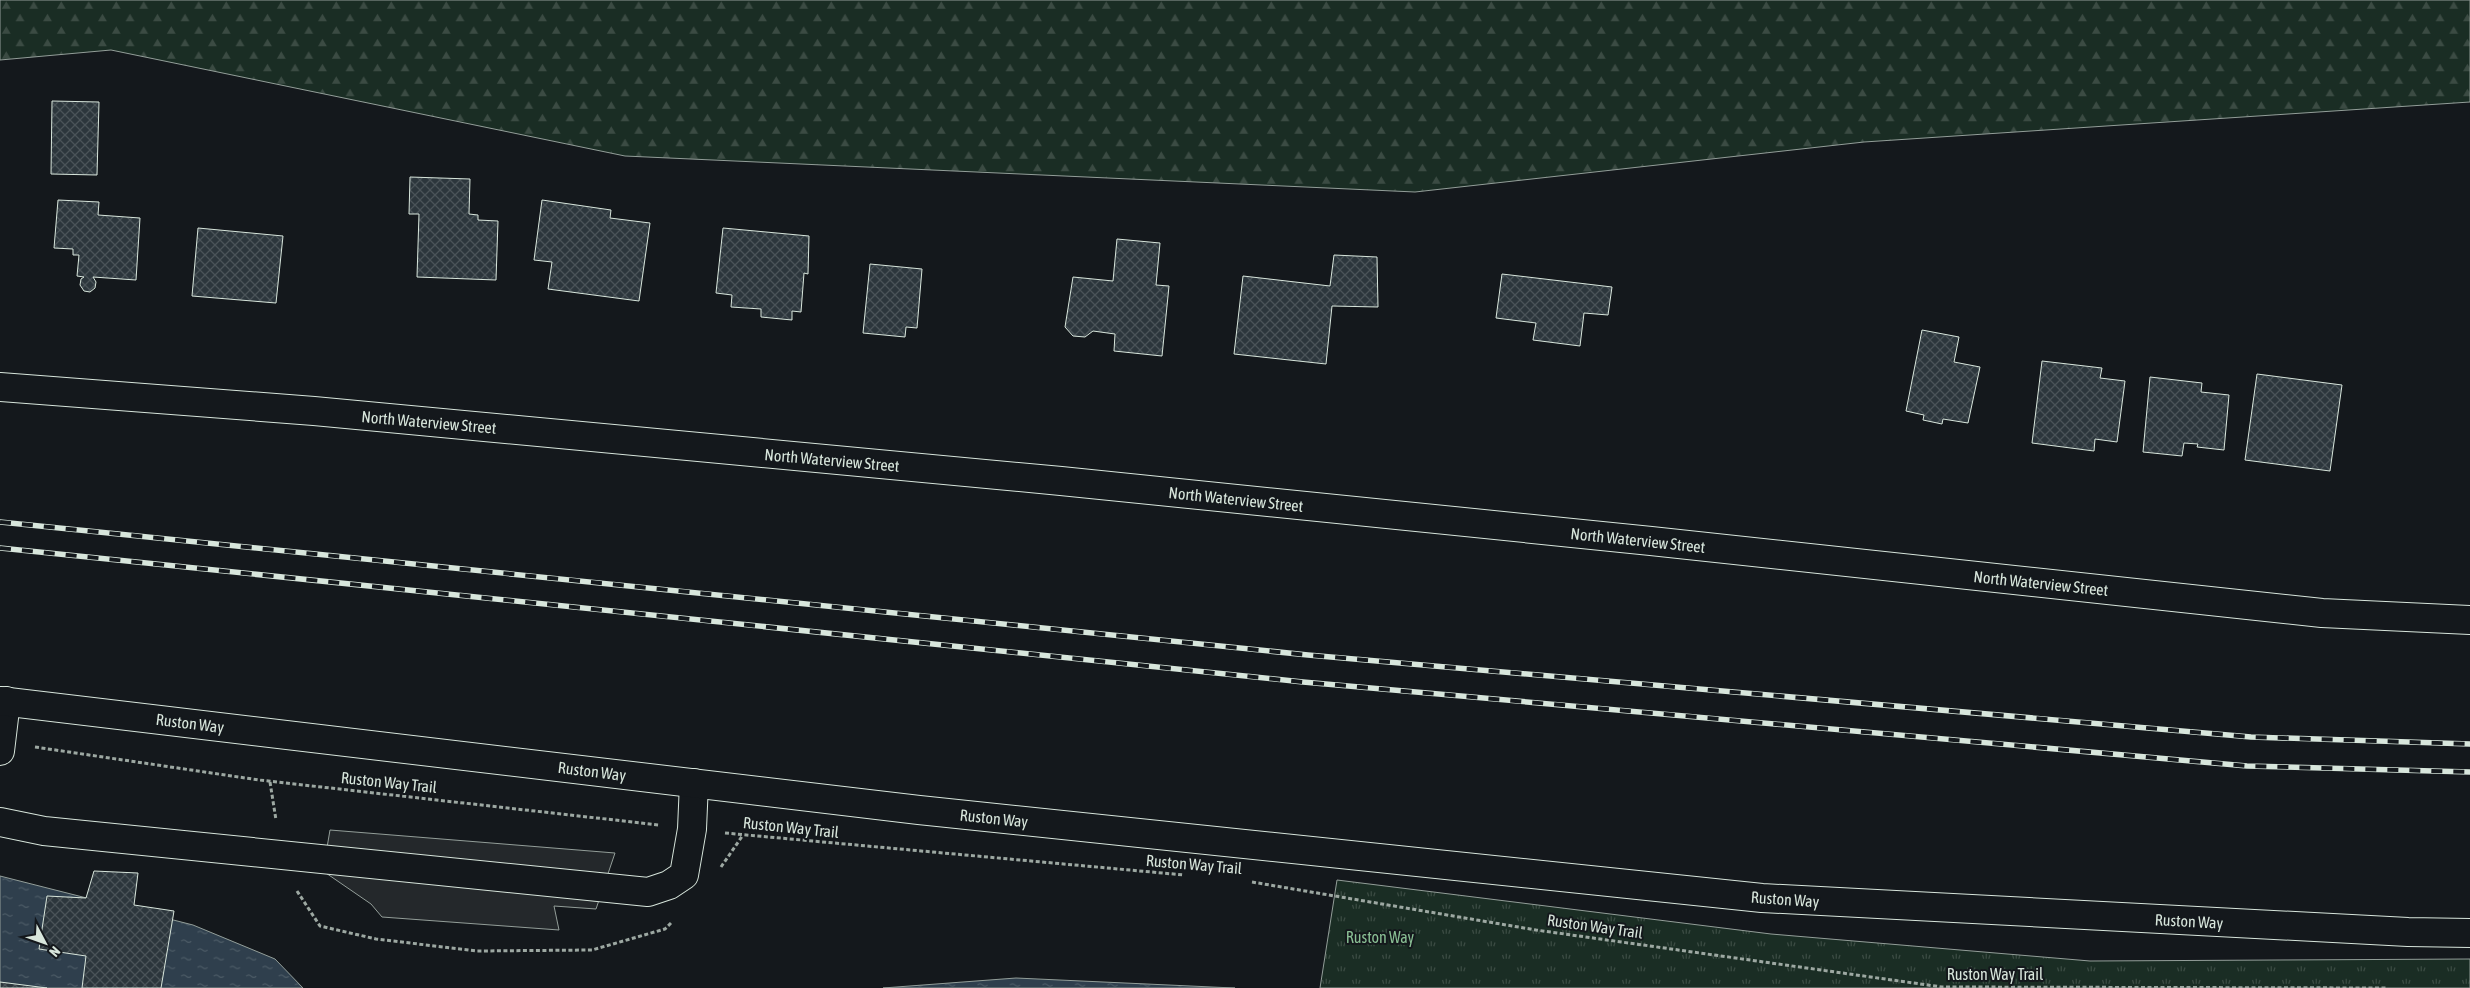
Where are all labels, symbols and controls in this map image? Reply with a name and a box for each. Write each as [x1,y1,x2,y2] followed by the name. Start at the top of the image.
[361,407,498,437] street label: North Waterview Street
[764,445,901,475] street label: North Waterview Street
[1168,483,1305,515] street label: North Waterview Street
[1570,524,1707,556] street label: North Waterview Street
[1973,567,2110,599] street label: North Waterview Street
[155,710,225,737] street label: Ruston Way
[557,758,627,785] street label: Ruston Way
[340,768,439,797] street label: Ruston Way Trail
[959,805,1029,832] street label: Ruston Way
[742,813,841,842] street label: Ruston Way Trail
[1145,851,1244,878] street label: Ruston Way Trail
[1750,888,1820,911] street label: Ruston Way
[1546,910,1645,943] street label: Ruston Way Trail
[2154,910,2224,933] street label: Ruston Way
[20,918,70,968] north arrow
[1346,928,1415,947] park label: Ruston Way
[46,943,64,960] text: N
[1947,965,2044,984] street label: Ruston Way Trail

